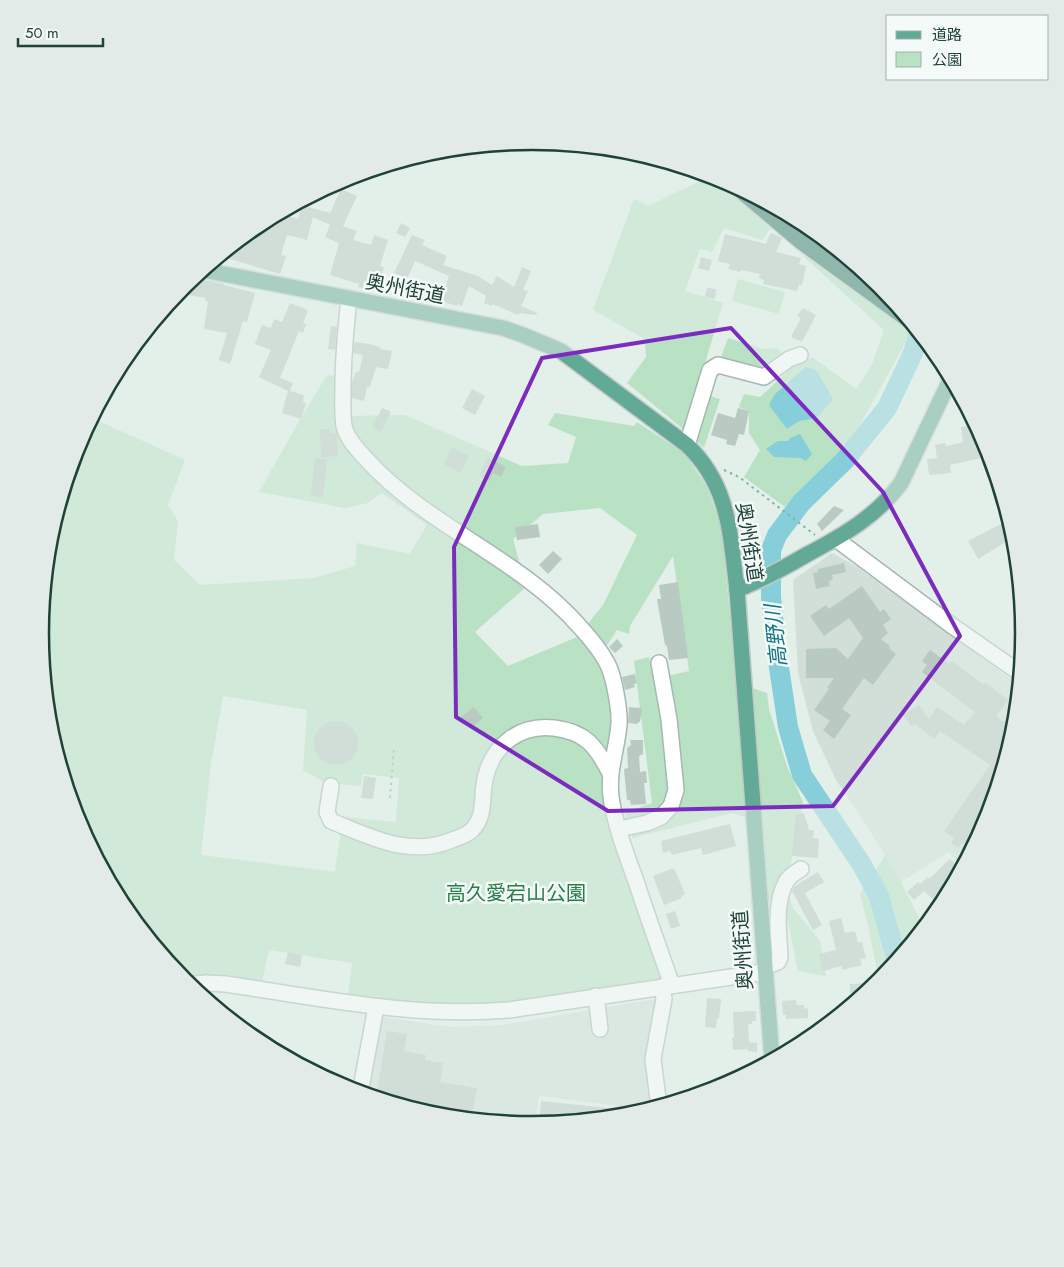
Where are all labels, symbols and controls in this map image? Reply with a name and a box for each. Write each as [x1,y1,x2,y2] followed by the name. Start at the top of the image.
[18,15,102,47] scale bar
[886,15,1049,80] legend
[25,22,59,44] text: 50 m
[932,24,962,46] text: 道路
[932,49,962,71] text: 公園
[363,267,447,311] street label: 奥州街道
[728,500,770,584] street label: 奥州街道
[758,601,794,669] water label: 高野川
[446,879,586,908] park label: 高久愛宕山公園
[726,909,760,991] street label: 奥州街道

